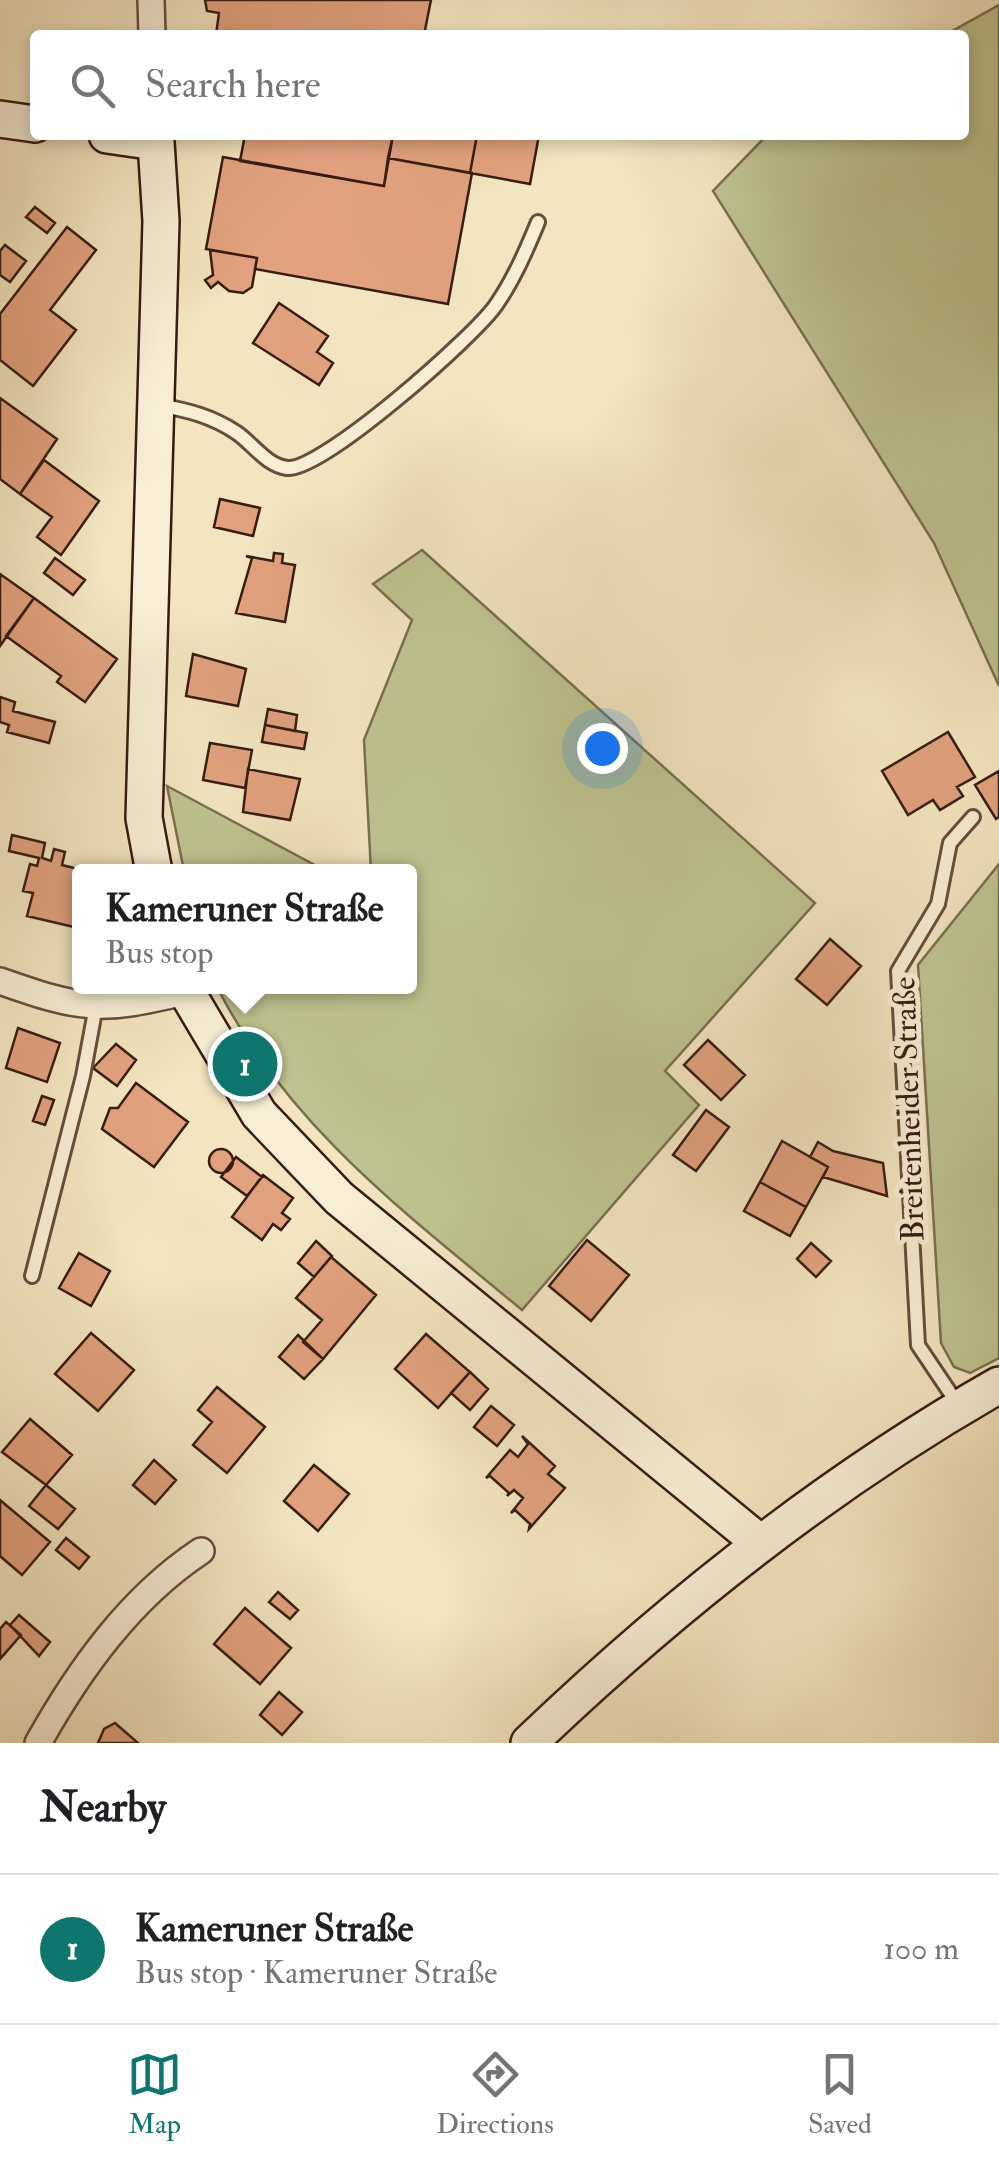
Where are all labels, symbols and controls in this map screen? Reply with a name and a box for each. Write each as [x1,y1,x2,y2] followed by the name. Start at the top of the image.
[30,30,969,140] search box
[65,58,120,113] icon: search
[145,61,321,109] text: Search here
[577,723,628,774] your location
[72,864,417,994] popup
[105,885,384,933] text: Kameruner Straße
[105,933,213,973] text: Bus stop
[884,976,934,1242] street label: Breitenheider Straße
[212,1026,278,1102] pin: 1
[40,1782,166,1834] text: Nearby
[135,1905,414,1953] text: Kameruner Straße
[67,1929,78,1969] text: 1
[883,1929,959,1969] text: 100 m
[135,1953,497,1993] text: Bus stop · Kameruner Straße
[127,2047,182,2142] tab: Map
[436,2047,554,2142] tab: Directions
[808,2047,872,2142] tab: Saved

